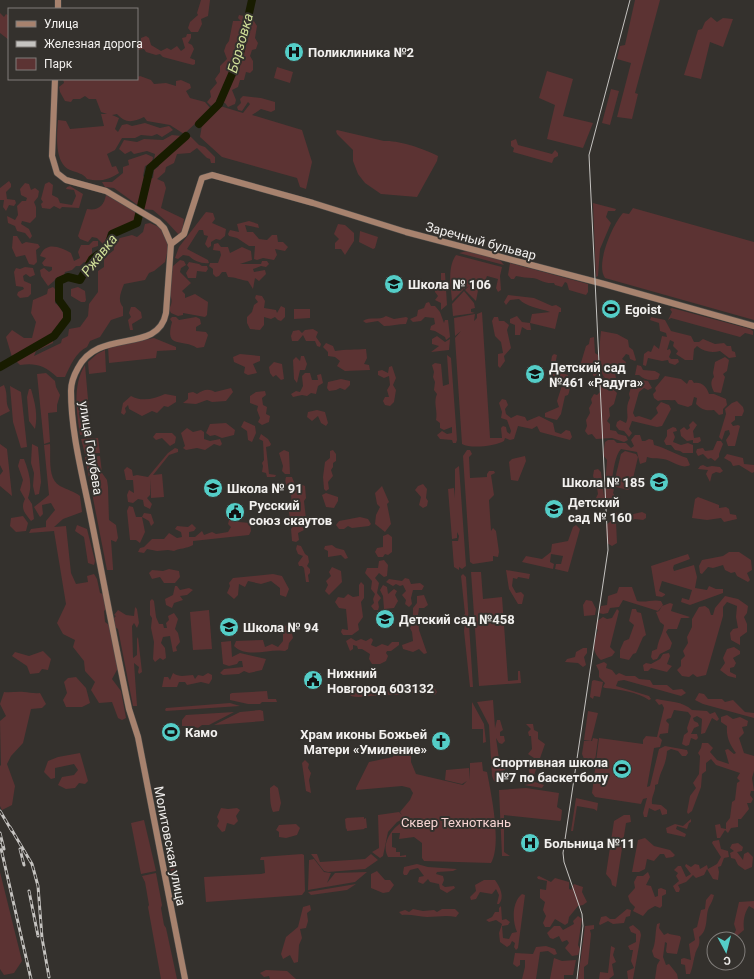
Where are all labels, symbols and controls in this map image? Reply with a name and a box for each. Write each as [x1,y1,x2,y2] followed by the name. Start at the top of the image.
[8,8,138,80] legend
[224,11,256,75] water label: Борзовка
[44,17,79,31] text: Улица
[44,37,143,51] text: Железная дорога
[283,41,305,63] hospital icon: Поликлиника №2
[308,45,414,60] place label: Поликлиника №2
[44,57,73,71] text: Парк
[424,219,538,263] street label: Заречный бульвар
[78,231,120,279] water label: Ржавка
[383,273,405,295] school or university icon: Школа № 106
[408,277,492,292] place label: Школа № 106
[600,298,622,320] sports icon: Egoist
[625,302,662,317] place label: Egoist
[549,360,643,390] place label: Детский сад №461 «Радуга»
[524,363,546,385] school or university icon: Детский сад №461 «Радуга»
[76,400,106,496] street label: улица Голубева
[648,471,670,493] school or university icon: Школа № 185
[562,475,645,490] place label: Школа № 185
[202,477,224,499] school or university icon: Школа № 91
[227,481,303,496] place label: Школа № 91
[568,495,632,525] place label: Детский сад № 160
[249,498,332,528] place label: Русский союз скаутов
[543,498,565,520] school or university icon: Детский сад № 160
[224,501,246,523] public building icon: Русский союз скаутов
[374,608,396,630] school or university icon: Детский сад №458
[399,612,515,627] place label: Детский сад №458
[218,616,240,638] school or university icon: Школа № 94
[243,620,319,635] place label: Школа № 94
[327,666,434,696] place label: Нижний Новгород 603132
[302,669,324,691] public building icon: Нижний Новгород 603132
[160,721,182,743] sports icon: Камо
[185,725,218,740] place label: Камо
[300,727,427,757] place label: Храм иконы Божьей Матери «Умиление»
[430,730,452,752] church icon: Храм иконы Божьей Матери «Умиление»
[492,755,608,785] place label: Спортивная школа №7 по баскетболу
[611,758,633,780] sports icon: Спортивная школа №7 по баскетболу
[151,785,189,907] street label: Молитовская улица
[401,815,511,830] park label: Сквер Техноткань
[519,832,541,854] hospital icon: Больница №11
[544,836,635,851] place label: Больница №11
[706,931,746,971] north arrow
[723,954,732,967] text: С

